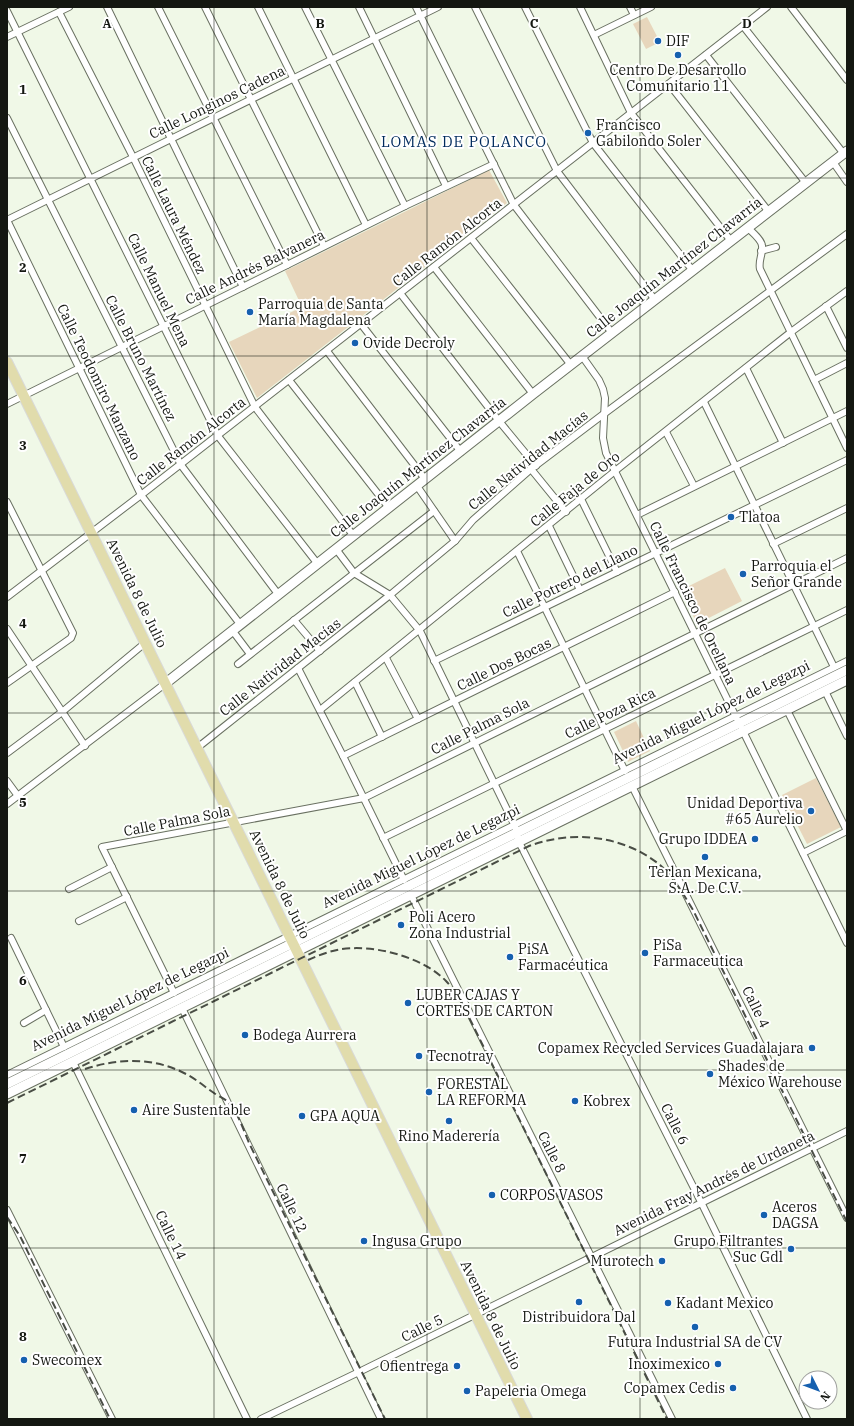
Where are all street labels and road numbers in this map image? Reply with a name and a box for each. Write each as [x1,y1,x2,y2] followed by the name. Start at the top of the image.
[146,61,288,143] street label: Calle Longinos Cadena
[138,153,210,277] street label: Calle Laura Méndez
[582,192,766,341] street label: Calle Joaquín Martínez Chavarría
[389,194,506,290] street label: Calle Ramón Alcorta
[182,225,328,309] street label: Calle Andrés Balvanera
[124,230,195,350] street label: Calle Manuel Mena
[101,292,181,424] street label: Calle Bruno Martínez
[53,301,145,463] street label: Calle Teodomiro Manzano
[326,392,510,541] street label: Calle Joaquín Martínez Chavarría
[133,393,250,489] street label: Calle Ramón Alcorta
[464,406,592,514] street label: Calle Natividad Macías
[527,447,624,531] street label: Calle Faja de Oro
[646,518,741,688] street label: Calle Francisco de Orellana
[103,535,171,651] street label: Avenida 8 de Julio
[499,540,641,622] street label: Calle Potrero del Llano
[216,614,344,720] street label: Calle Natividad Macías
[454,633,554,695] street label: Calle Dos Bocas
[609,656,813,768] street label: Avenida Miguel López de Legazpi
[562,683,659,743] street label: Calle Poza Rica
[428,693,533,759] street label: Calle Palma Sola
[319,800,523,912] street label: Avenida Miguel López de Legazpi
[122,802,232,840] street label: Calle Palma Sola
[246,826,314,942] street label: Avenida 8 de Julio
[28,943,232,1055] street label: Avenida Miguel López de Legazpi
[738,983,774,1031] street label: Calle 4
[657,1100,693,1148] street label: Calle 6
[611,1126,818,1240] street label: Avenida Fray Andrés de Urdaneta
[534,1128,570,1176] street label: Calle 8
[272,1180,312,1236] street label: Calle 12
[151,1207,191,1263] street label: Calle 14
[457,1257,525,1373] street label: Avenida 8 de Julio
[398,1310,446,1346] street label: Calle 5

